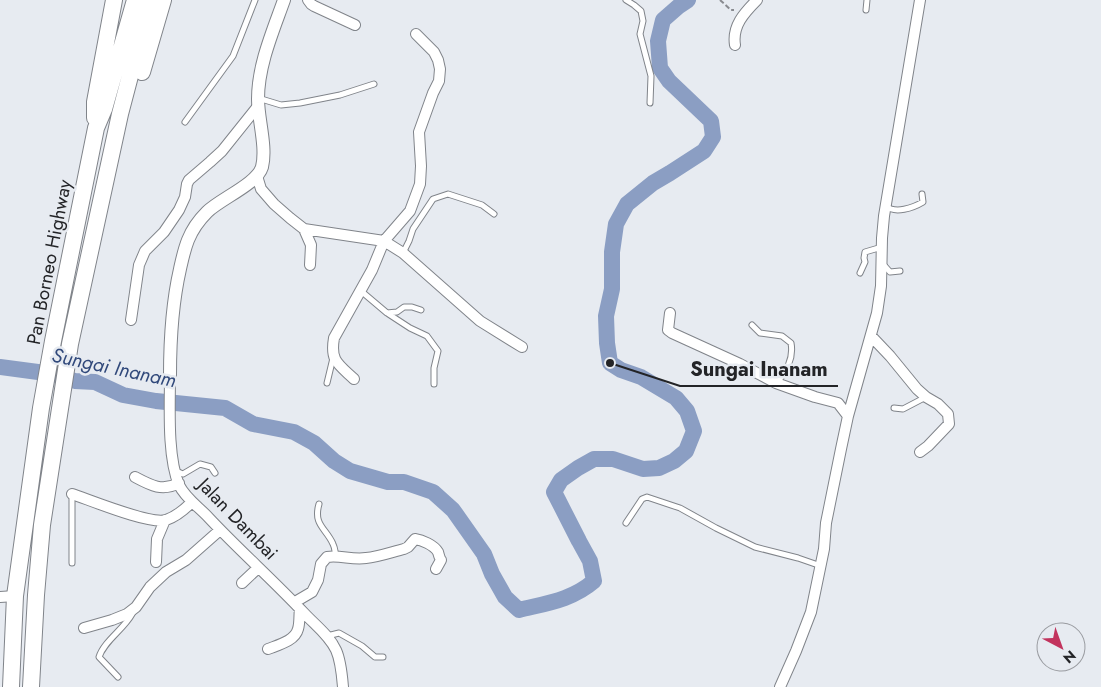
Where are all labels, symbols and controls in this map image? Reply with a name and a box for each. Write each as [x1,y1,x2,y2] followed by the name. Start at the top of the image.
[20,177,78,347] street label: Pan Borneo Highway
[49,341,179,395] water label: Sungai Inanam
[680,351,838,386] callout: Sungai Inanam
[690,355,828,384] text: Sungai Inanam
[190,470,284,566] street label: Jalan Dambai
[1036,622,1086,672] north arrow
[1059,646,1080,668] text: N

